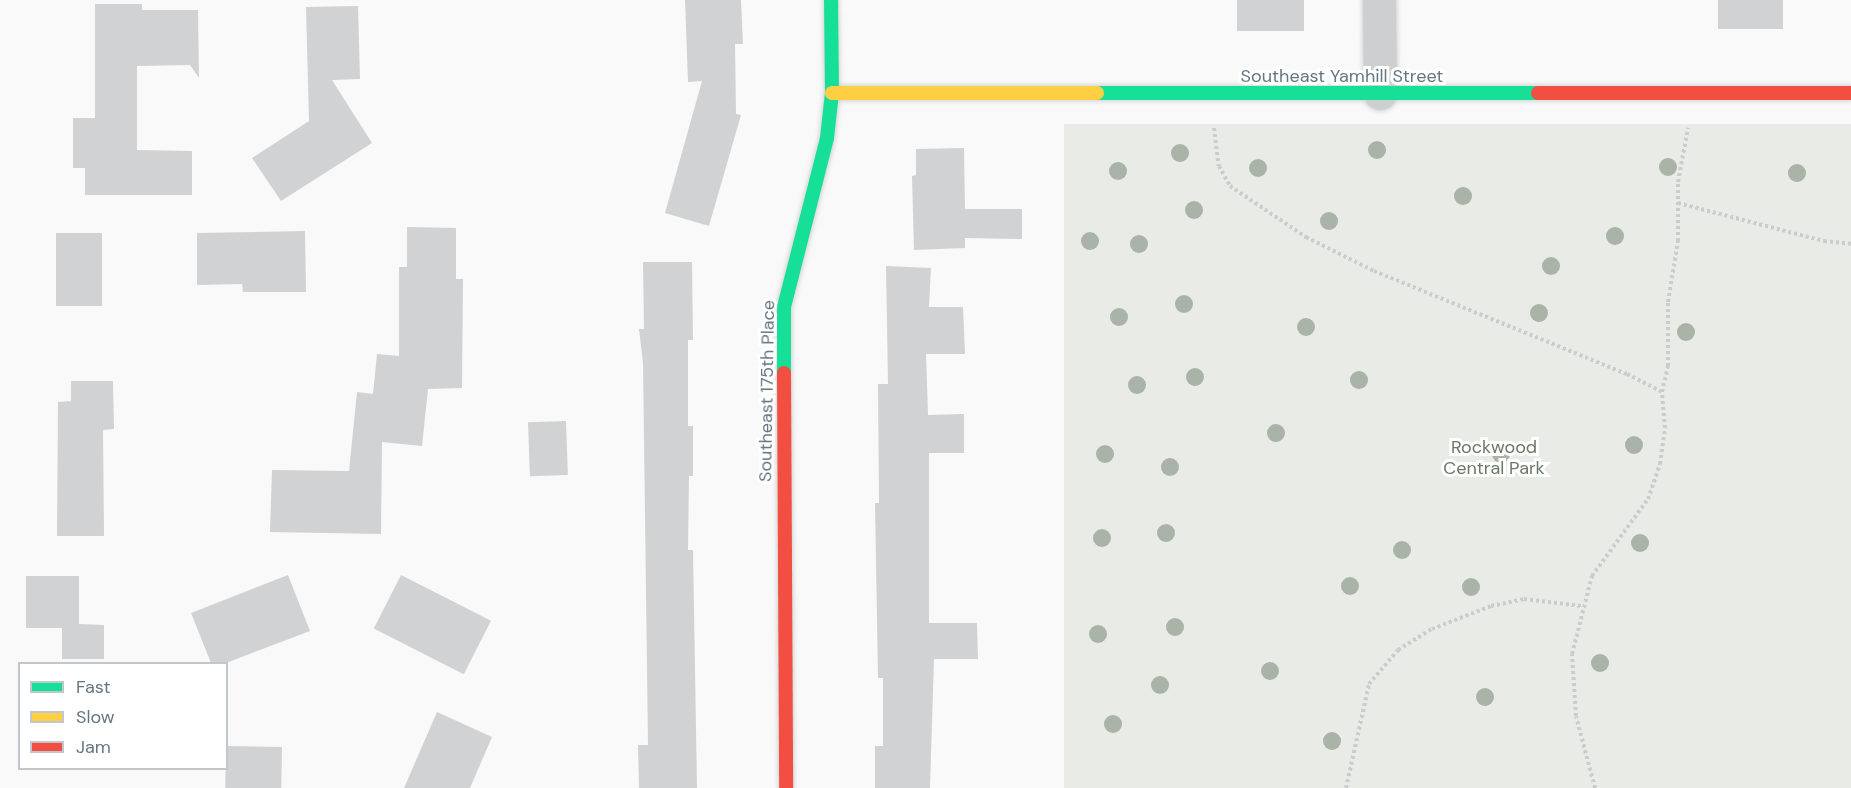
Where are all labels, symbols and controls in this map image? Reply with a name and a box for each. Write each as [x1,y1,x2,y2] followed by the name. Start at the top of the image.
[1241,65,1443,87] street label: Southeast Yamhill Street
[755,300,779,482] street label: Southeast 175th Place
[1443,437,1545,480] park label: Rockwood Central Park
[18,662,228,770] legend
[76,675,111,699] text: Fast
[76,705,115,729] text: Slow
[76,735,111,759] text: Jam

